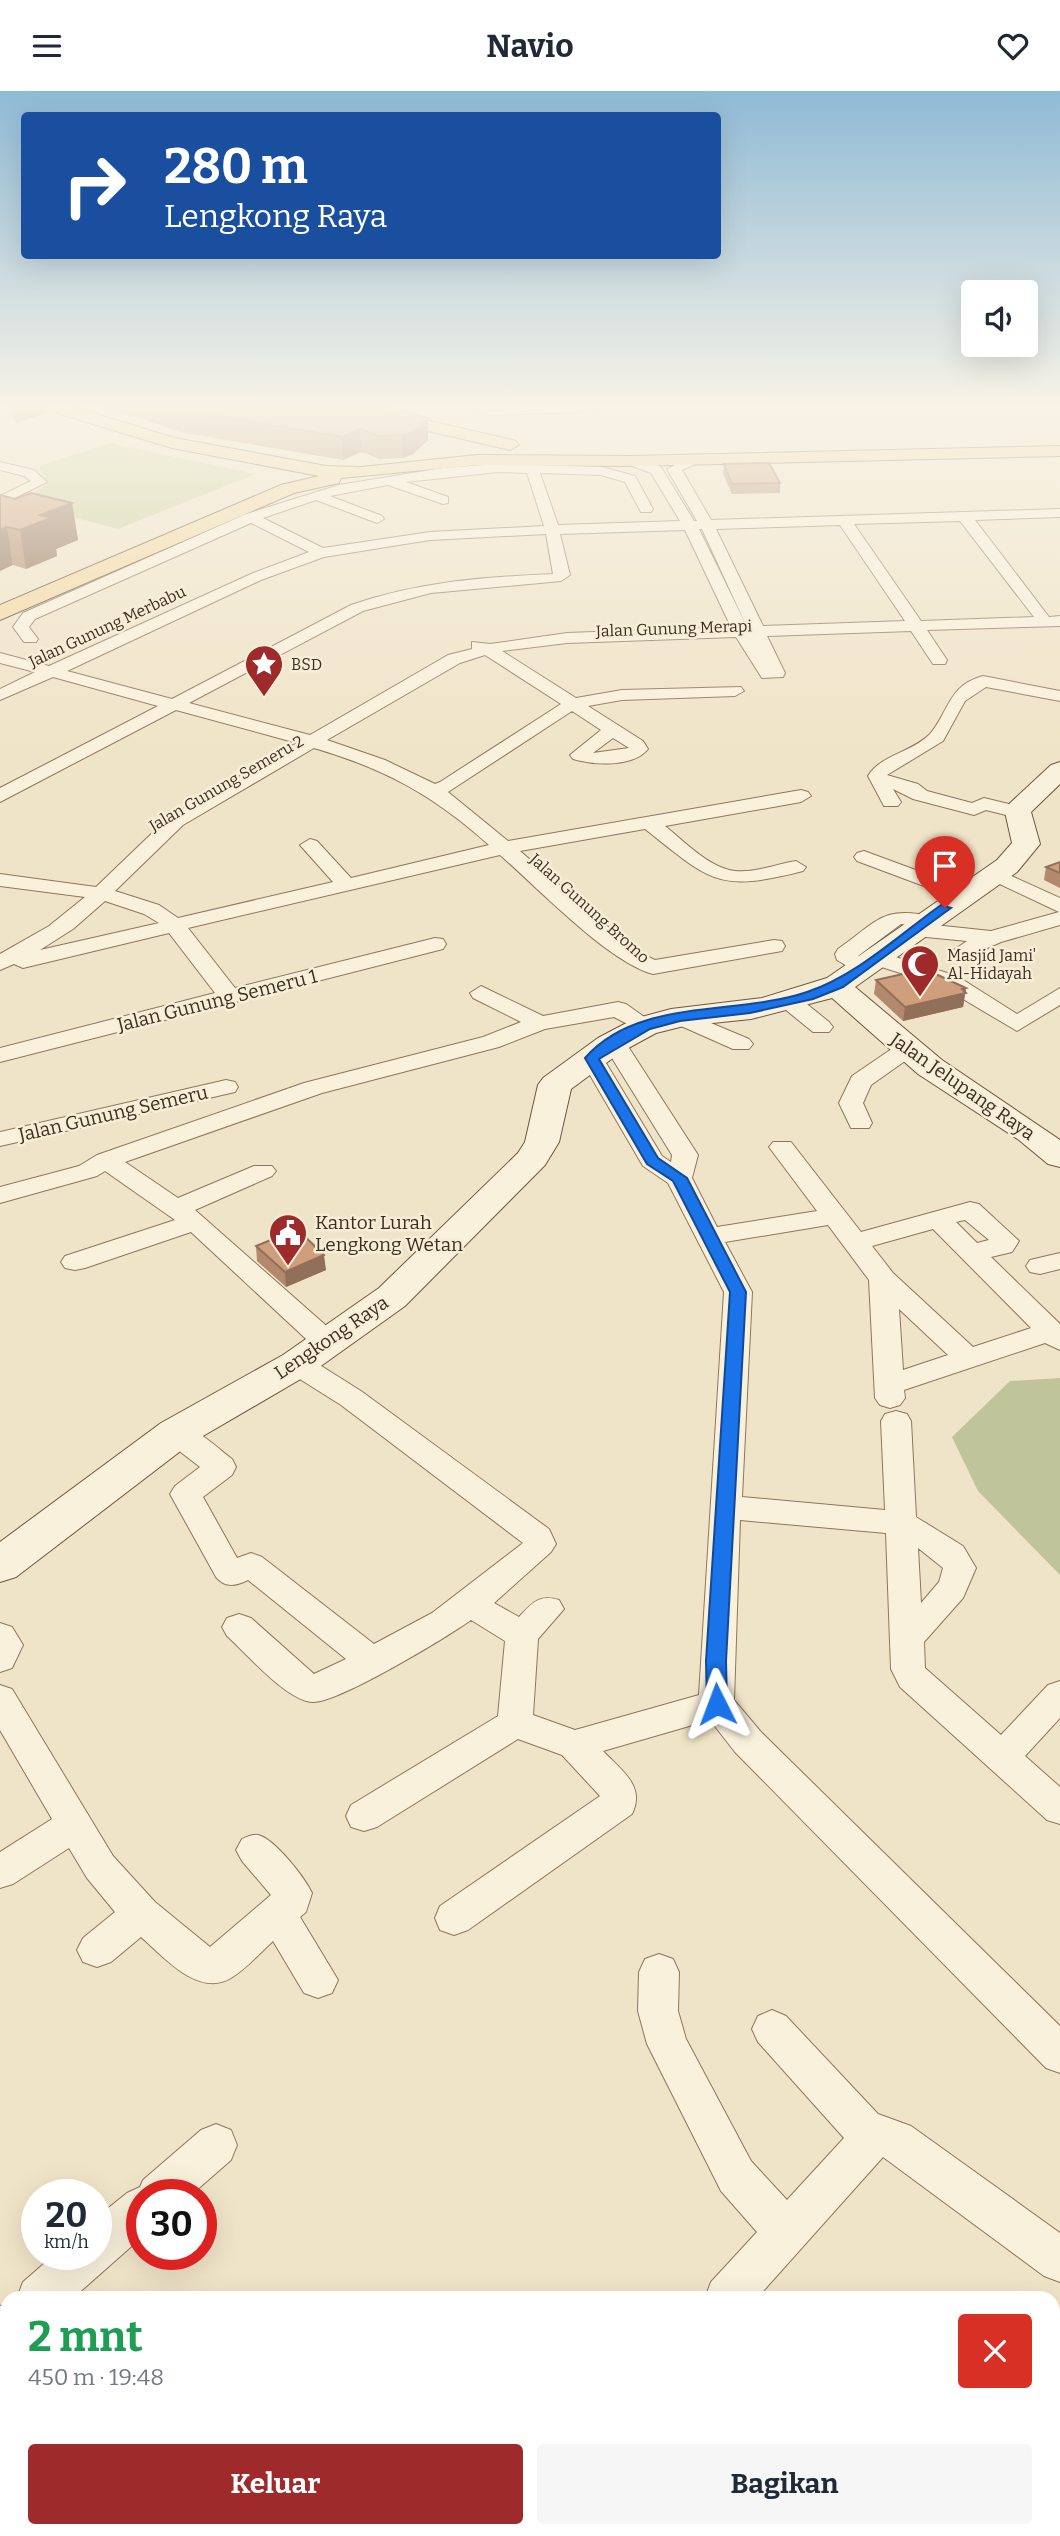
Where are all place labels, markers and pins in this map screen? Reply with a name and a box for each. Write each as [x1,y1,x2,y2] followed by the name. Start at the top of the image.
[243,643,285,698] place icon: BSD
[291,655,322,674] place label: BSD
[915,836,975,908] pin
[899,943,941,998] mosque icon: Masjid Jami' Al-Hidayah
[947,946,1036,983] place label: Masjid Jami' Al-Hidayah
[315,1211,463,1256] place label: Kantor Lurah Lengkong Wetan
[267,1212,309,1267] public building icon: Kantor Lurah Lengkong Wetan

